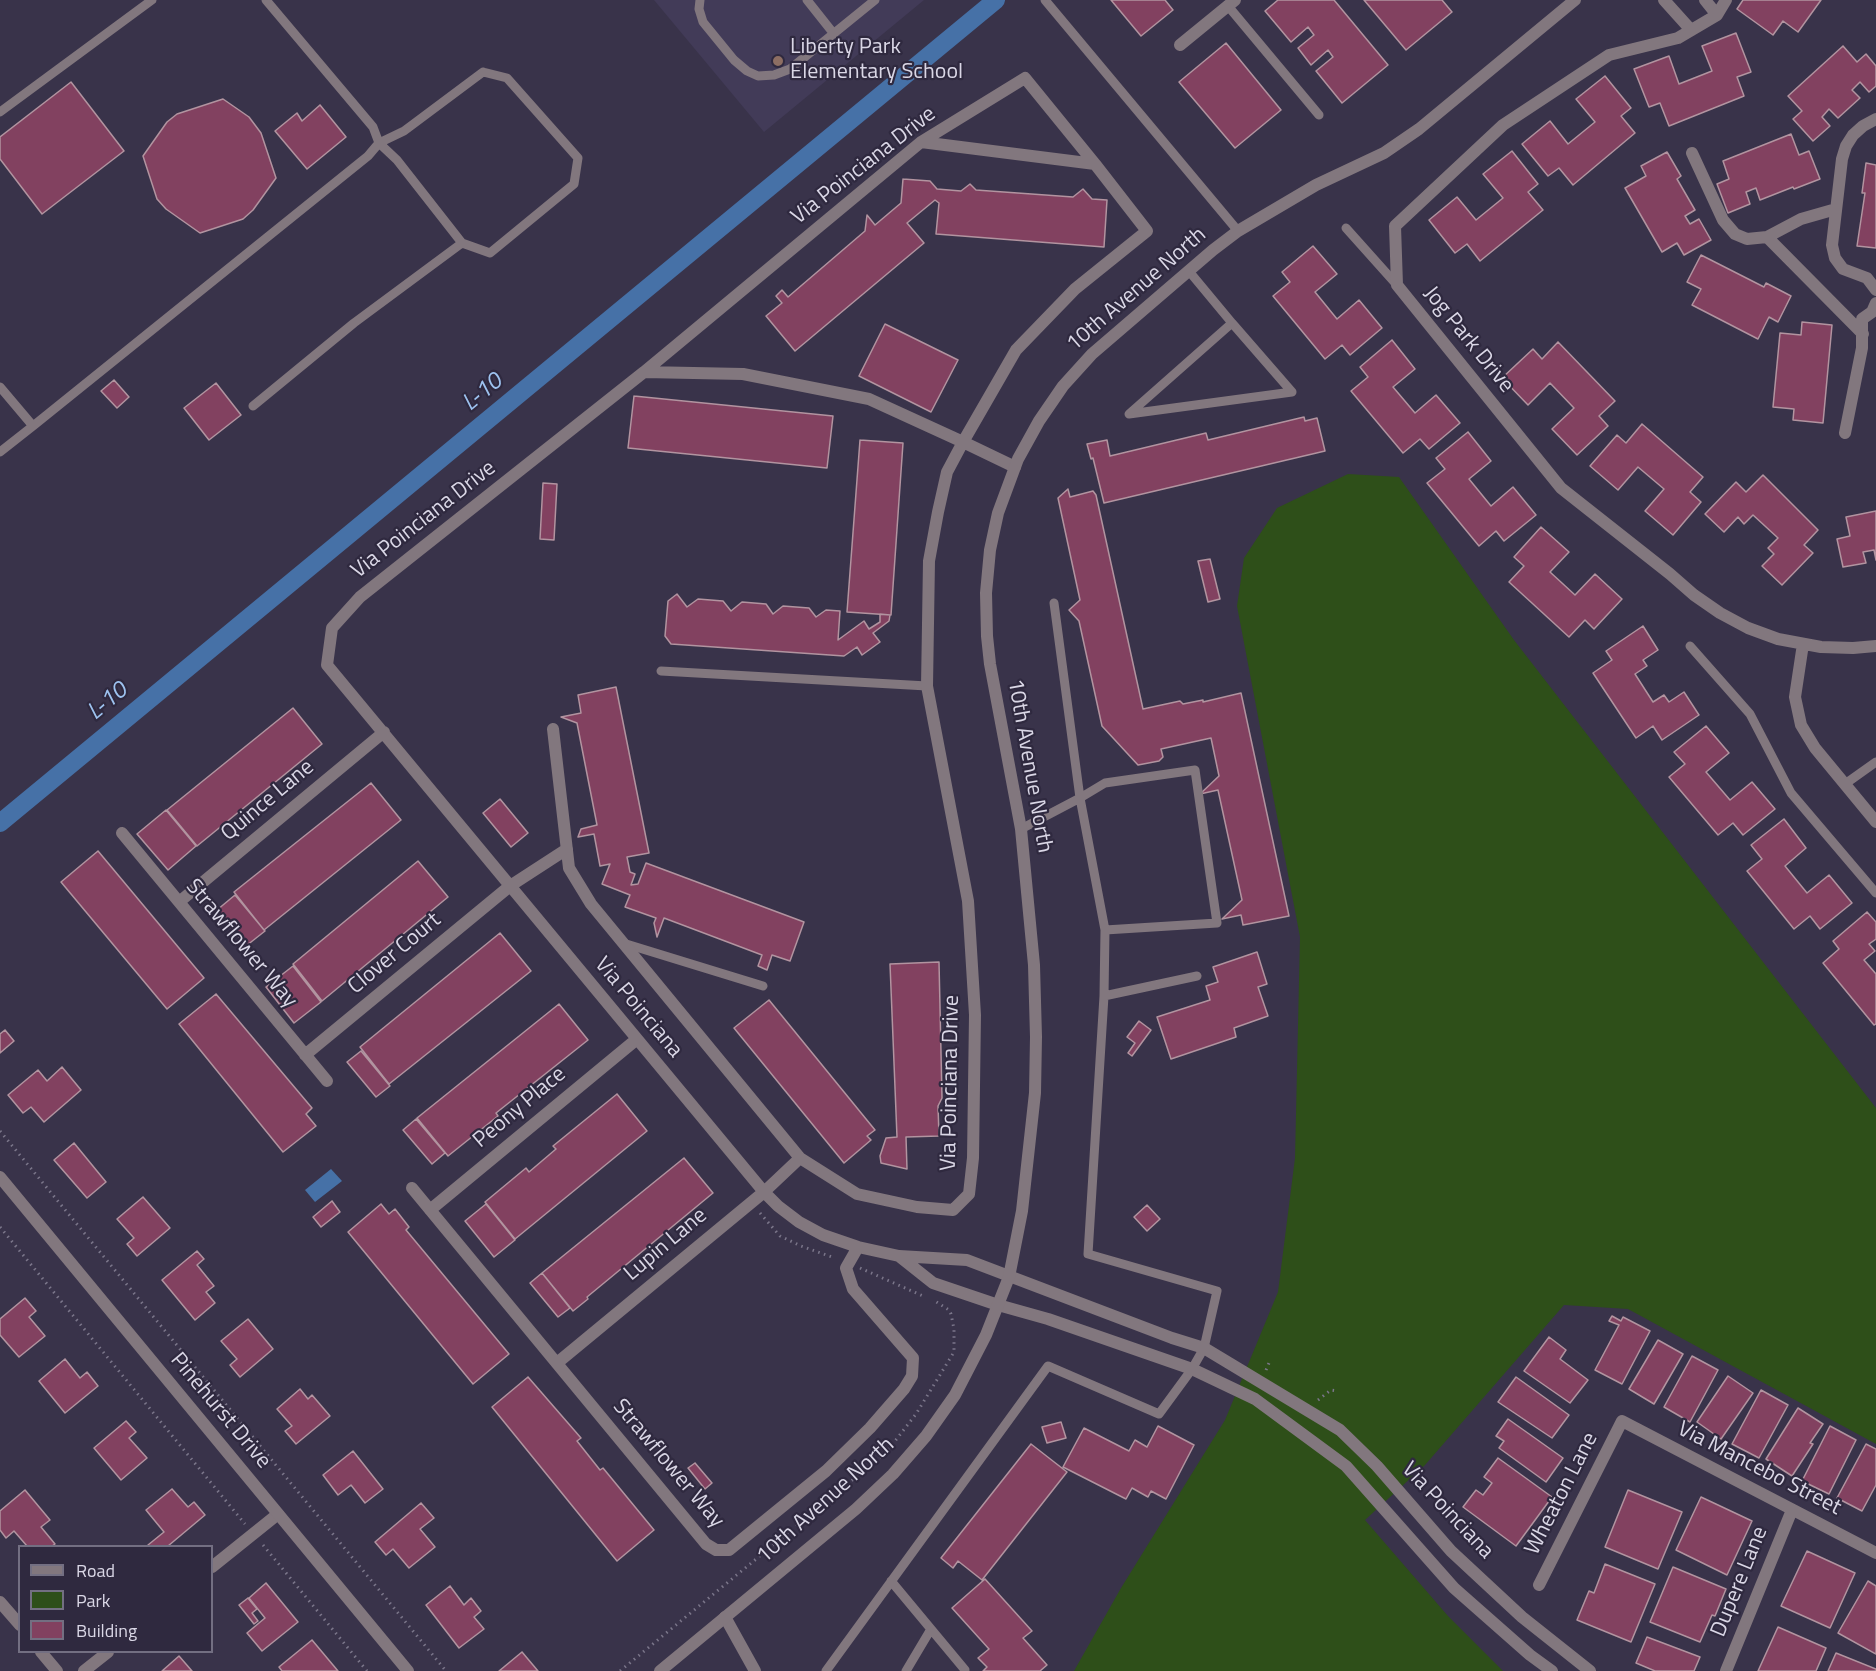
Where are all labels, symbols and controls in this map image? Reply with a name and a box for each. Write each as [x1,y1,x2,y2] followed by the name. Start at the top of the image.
[790,35,963,86] place label: Liberty Park Elementary School
[771,54,785,68] marker: Liberty Park Elementary School
[787,101,941,231] street label: Via Poinciana Drive
[1062,222,1212,358] street label: 10th Avenue North
[1417,282,1519,398] street label: Jog Park Drive
[457,368,509,418] water label: L-10
[347,455,501,585] street label: Via Poinciana Drive
[82,677,134,727] water label: L-10
[1001,677,1057,855] street label: 10th Avenue North
[216,755,320,847] street label: Quince Lane
[180,874,302,1014] street label: Strawflower Way
[343,908,447,1000] street label: Clover Court
[588,952,688,1064] street label: Via Poinciana
[936,995,966,1171] street label: Via Poinciana Drive
[468,1062,572,1154] street label: Peony Place
[619,1203,713,1287] street label: Lupin Lane
[164,1348,276,1474] street label: Pinehurst Drive
[607,1394,729,1534] street label: Strawflower Way
[1673,1416,1845,1522] street label: Via Mancebo Street
[1520,1428,1604,1560] street label: Wheaton Lane
[752,1432,900,1570] street label: 10th Avenue North
[1395,1457,1499,1565] street label: Via Poinciana
[1706,1523,1774,1641] street label: Dupere Lane
[18,1545,213,1653] legend
[76,1557,115,1584] text: Road
[76,1587,110,1614] text: Park
[76,1617,137,1644] text: Building

